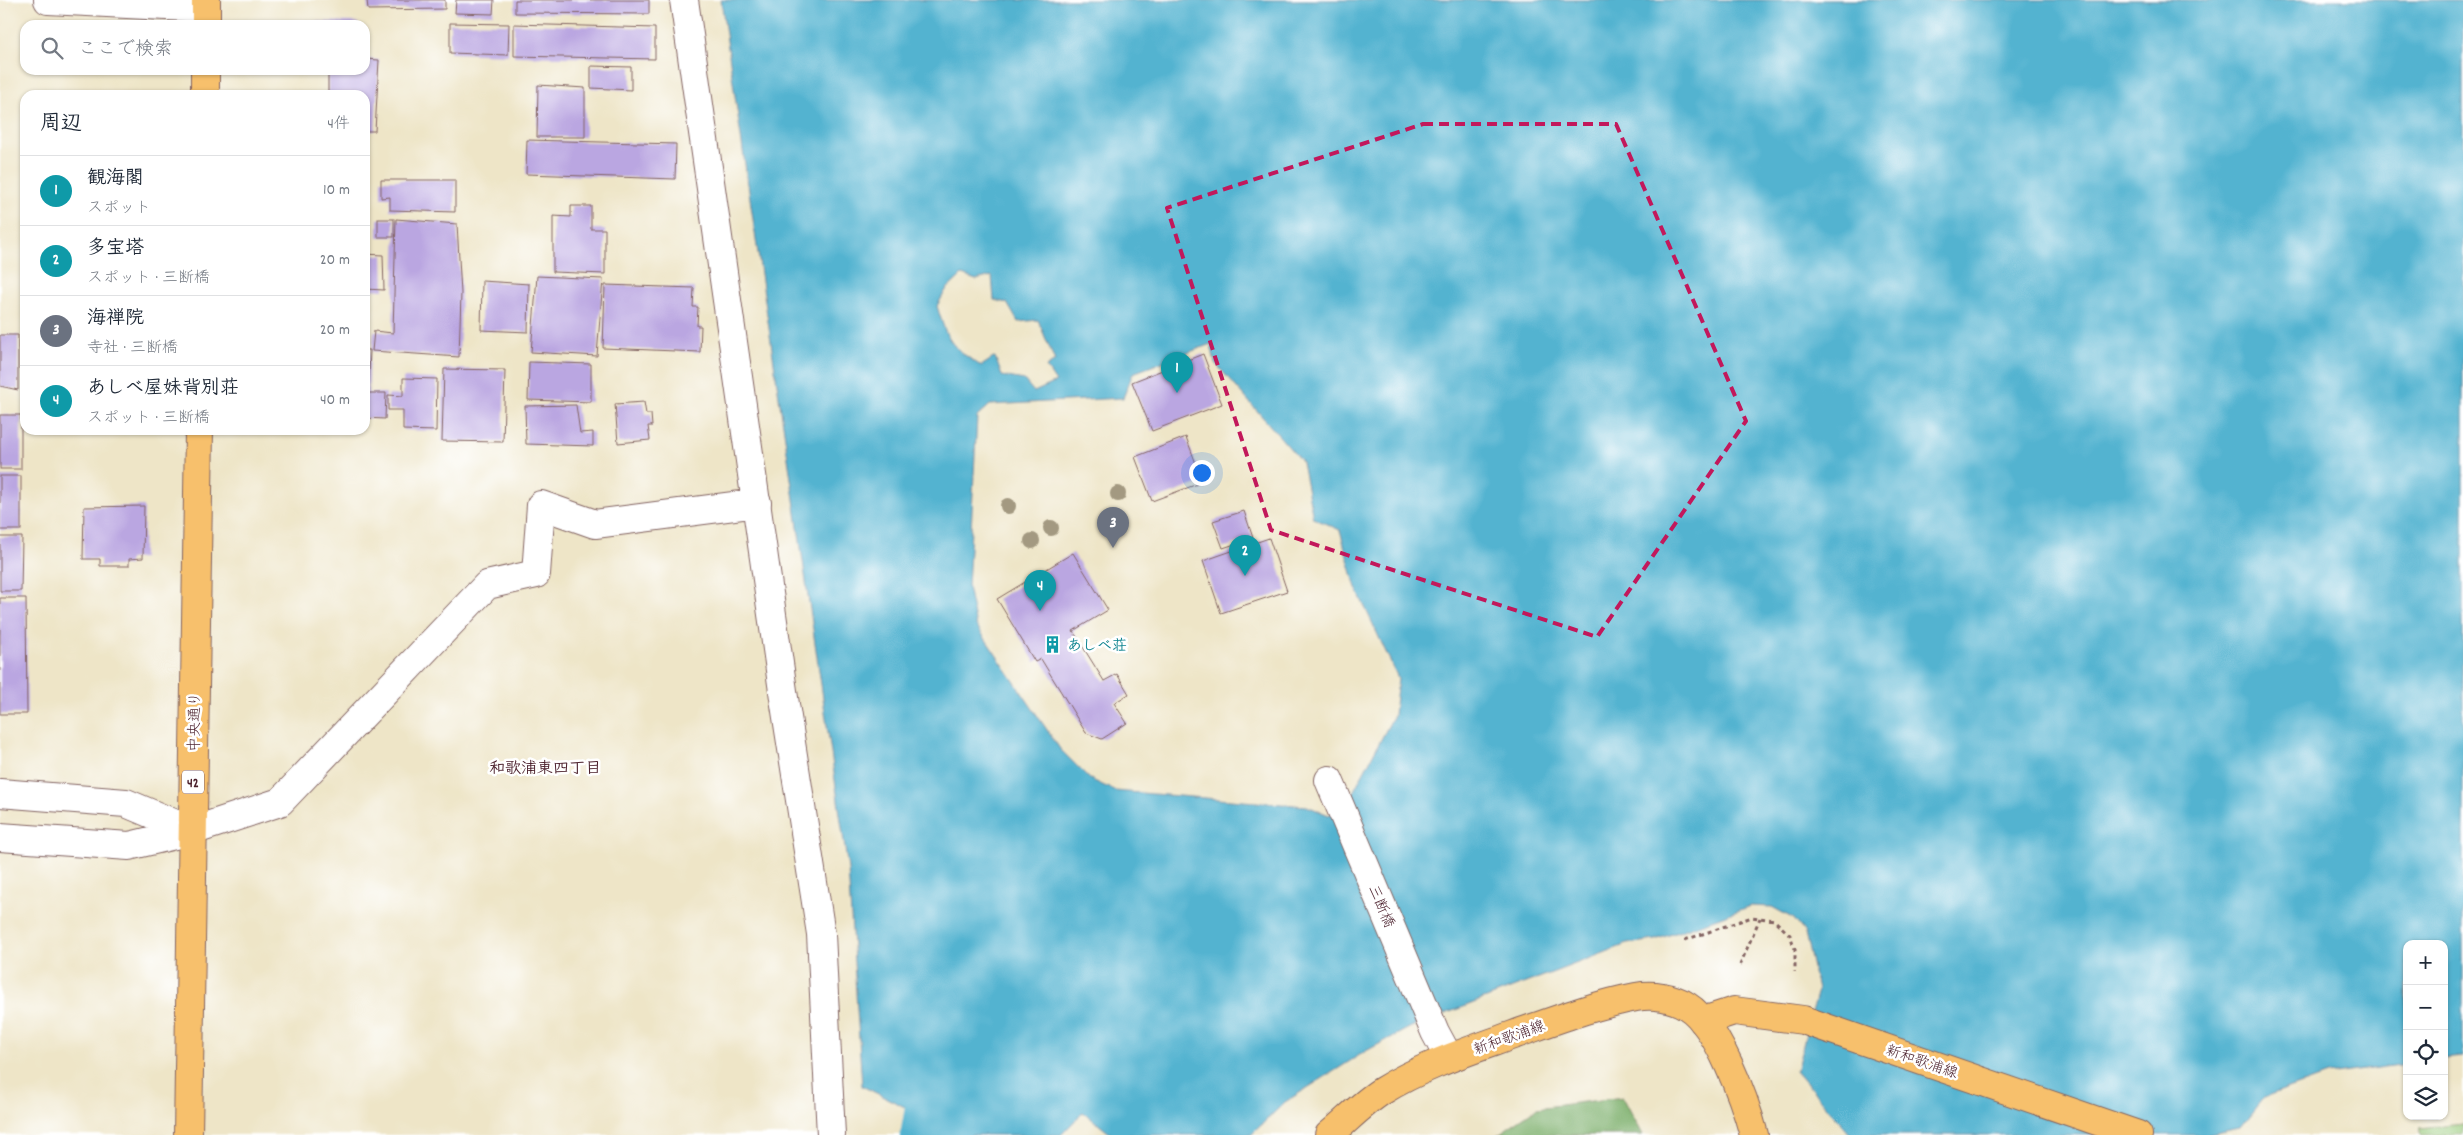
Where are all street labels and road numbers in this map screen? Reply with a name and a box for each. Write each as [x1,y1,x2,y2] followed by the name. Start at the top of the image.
[184,692,208,752] street label: 中央通り
[182,770,204,794] road number: 42
[1361,882,1399,932] street label: 三断橋
[1471,1016,1549,1062] street label: 新和歌浦線
[1882,1040,1960,1086] street label: 新和歌浦線

